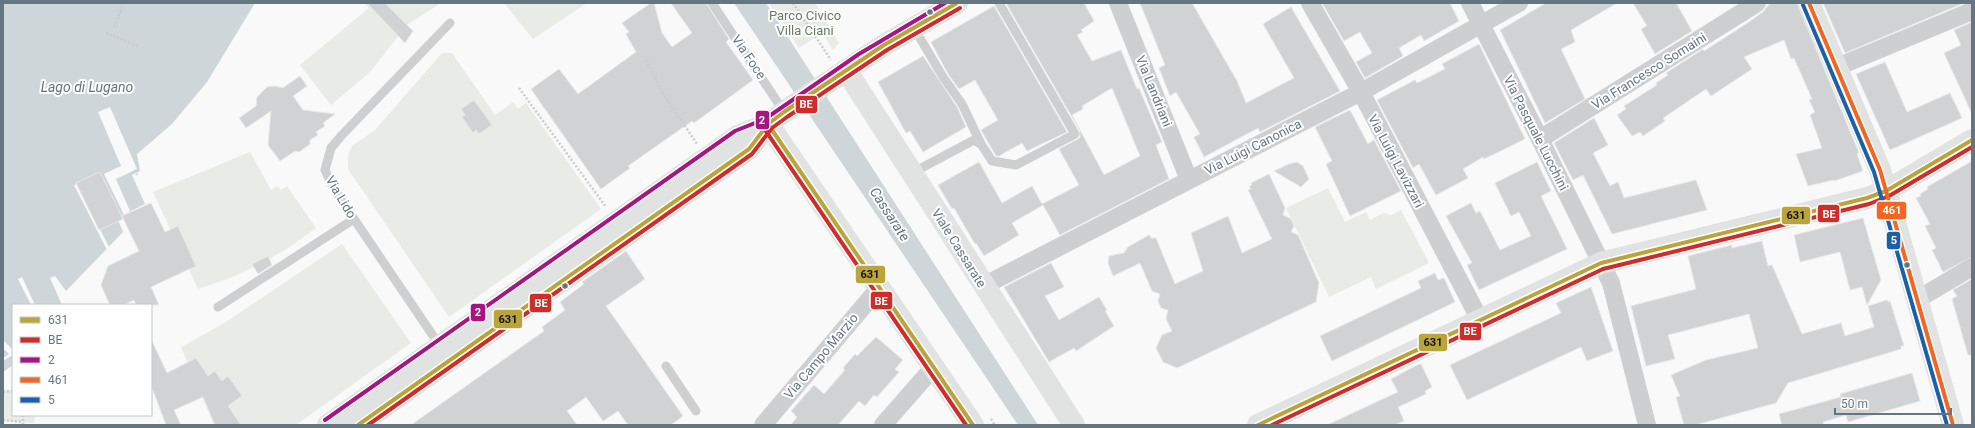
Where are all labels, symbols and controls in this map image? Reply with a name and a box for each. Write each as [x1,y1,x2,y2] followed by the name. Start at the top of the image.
[925,7,935,17] unlabelled marker
[769,8,841,38] park label: Parco Civico Villa Ciani
[1589,30,1709,112] street label: Via Francesco Somaini
[729,32,769,82] street label: Via Foce
[1133,53,1175,129] street label: Via Landriani
[1501,73,1571,193] street label: Via Pasquale Lucchini
[41,79,134,95] water label: Lago di Lugano
[795,95,818,114] line badge: BE
[799,98,813,111] text: BE
[755,110,770,130] line badge: 2
[1365,112,1427,210] street label: Via Luigi Lavizzari
[759,114,765,127] text: 2
[1202,116,1304,178] street label: Via Luigi Canonica
[323,173,359,221] street label: Via Lido
[867,184,913,244] water label: Cassarate
[1876,201,1907,220] line badge: 461
[1817,204,1840,223] line badge: BE
[1883,204,1901,217] text: 461
[929,206,989,290] street label: Viale Cassarate
[1781,206,1811,225] line badge: 631
[1822,208,1836,221] text: BE
[1787,209,1805,222] text: 631
[1886,231,1901,250] line badge: 5
[1891,234,1897,247] text: 5
[1902,260,1912,270] unlabelled marker
[855,265,886,284] line badge: 631
[861,268,879,281] text: 631
[560,281,570,291] unlabelled marker
[870,291,893,310] line badge: BE
[529,293,552,313] line badge: BE
[874,295,888,308] text: BE
[534,297,548,310] text: BE
[470,303,486,322] line badge: 2
[12,304,152,416] legend
[475,306,481,319] text: 2
[493,309,523,329] line badge: 631
[781,310,861,402] street label: Via Campo Marzio
[48,313,68,327] text: 631
[499,313,517,326] text: 631
[1459,322,1482,341] line badge: BE
[1463,325,1477,338] text: BE
[48,333,62,347] text: BE
[1418,333,1448,352] line badge: 631
[1424,336,1442,349] text: 631
[48,353,55,367] text: 2
[48,373,68,387] text: 461
[1835,390,1951,416] scale bar
[48,393,55,407] text: 5
[1841,397,1868,411] text: 50 m

